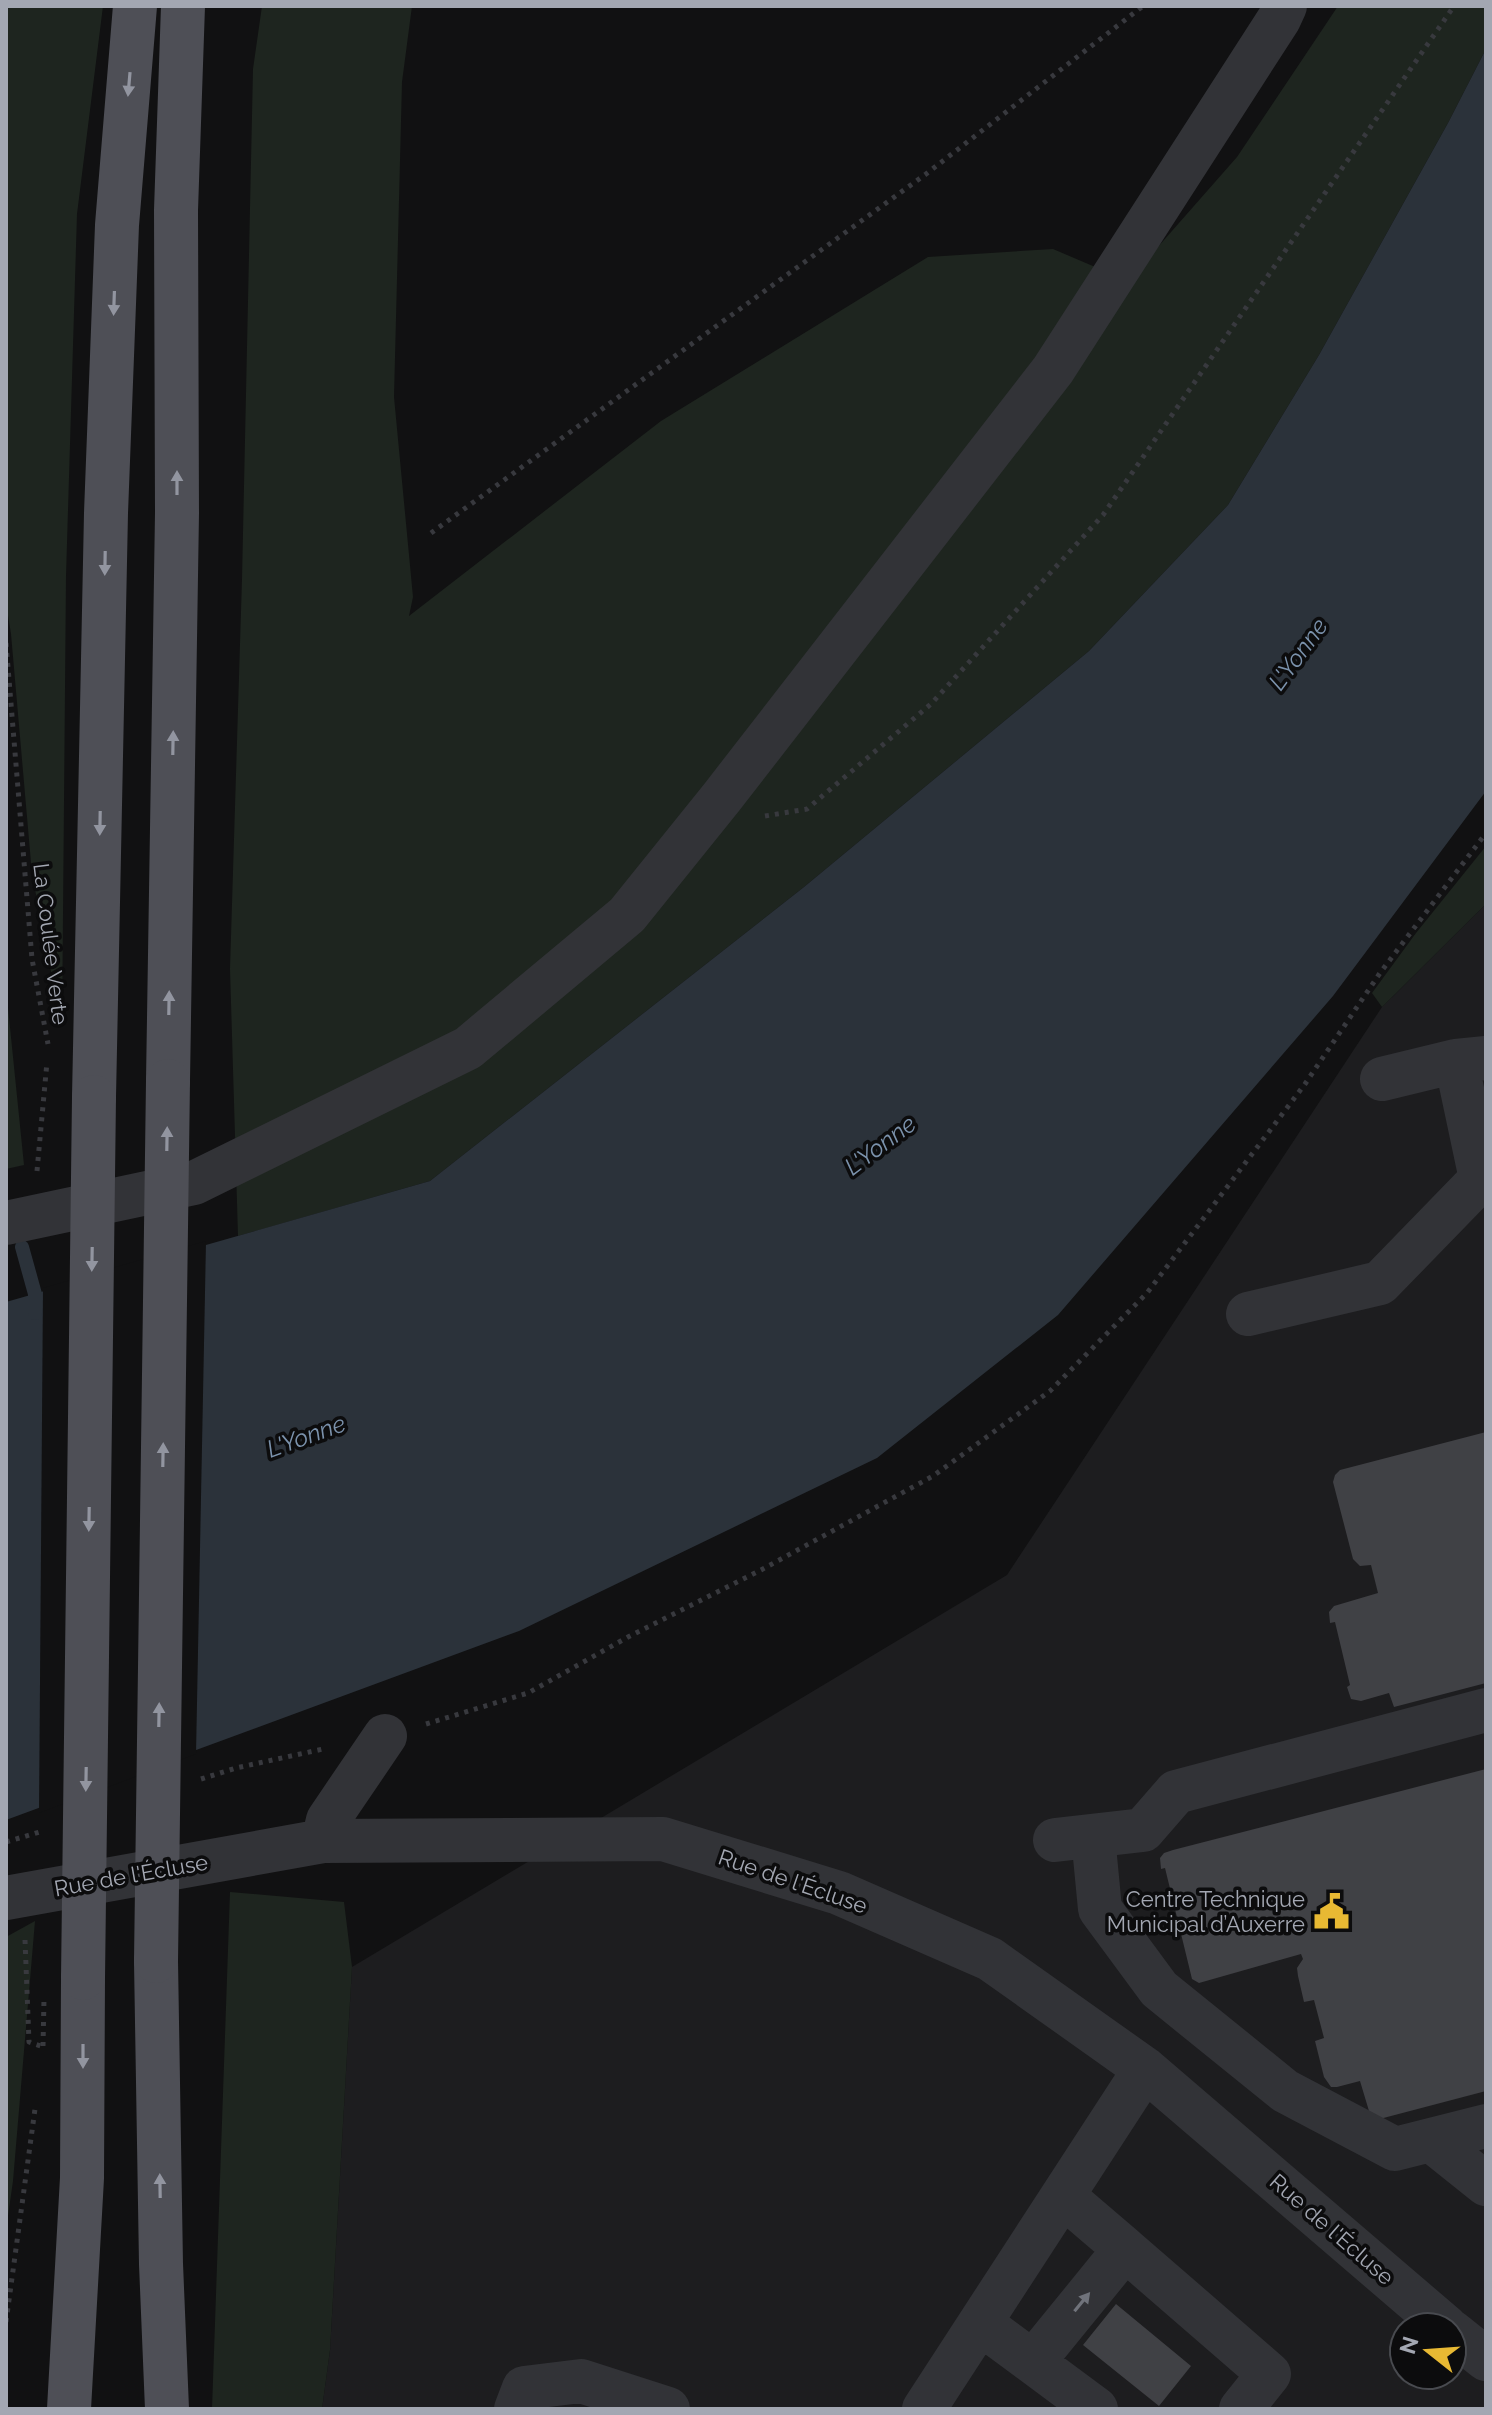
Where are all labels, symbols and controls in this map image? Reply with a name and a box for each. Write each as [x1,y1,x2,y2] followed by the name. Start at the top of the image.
[122,72,135,97] one-way arrow
[108,291,121,316] one-way arrow
[171,470,183,495] one-way arrow
[99,551,112,576] one-way arrow
[1262,612,1334,696] water label: L'Yonne
[167,730,180,755] one-way arrow
[94,811,106,836] one-way arrow
[28,862,74,1026] street label: La Coulée Verte
[163,990,175,1015] one-way arrow
[839,1109,921,1181] water label: L'Yonne
[161,1126,173,1151] one-way arrow
[86,1247,98,1272] one-way arrow
[263,1408,349,1464] water label: L'Yonne
[157,1442,169,1467] one-way arrow
[83,1507,95,1532] one-way arrow
[153,1702,165,1727] one-way arrow
[79,1767,92,1792] one-way arrow
[715,1843,871,1919] street label: Rue de l'Écluse
[52,1849,210,1901] street label: Rue de l'Écluse
[1107,1886,1305,1937] place label: Centre Technique Municipal d’Auxerre
[1312,1893,1350,1931] public building icon: Centre Technique Municipal d’Auxerre
[77,2044,89,2069] one-way arrow
[1265,2168,1399,2290] street label: Rue de l'Écluse
[154,2173,166,2198] one-way arrow
[1074,2292,1090,2312] one-way arrow
[1388,2311,1468,2391] north arrow
[1394,2333,1424,2357] text: N

